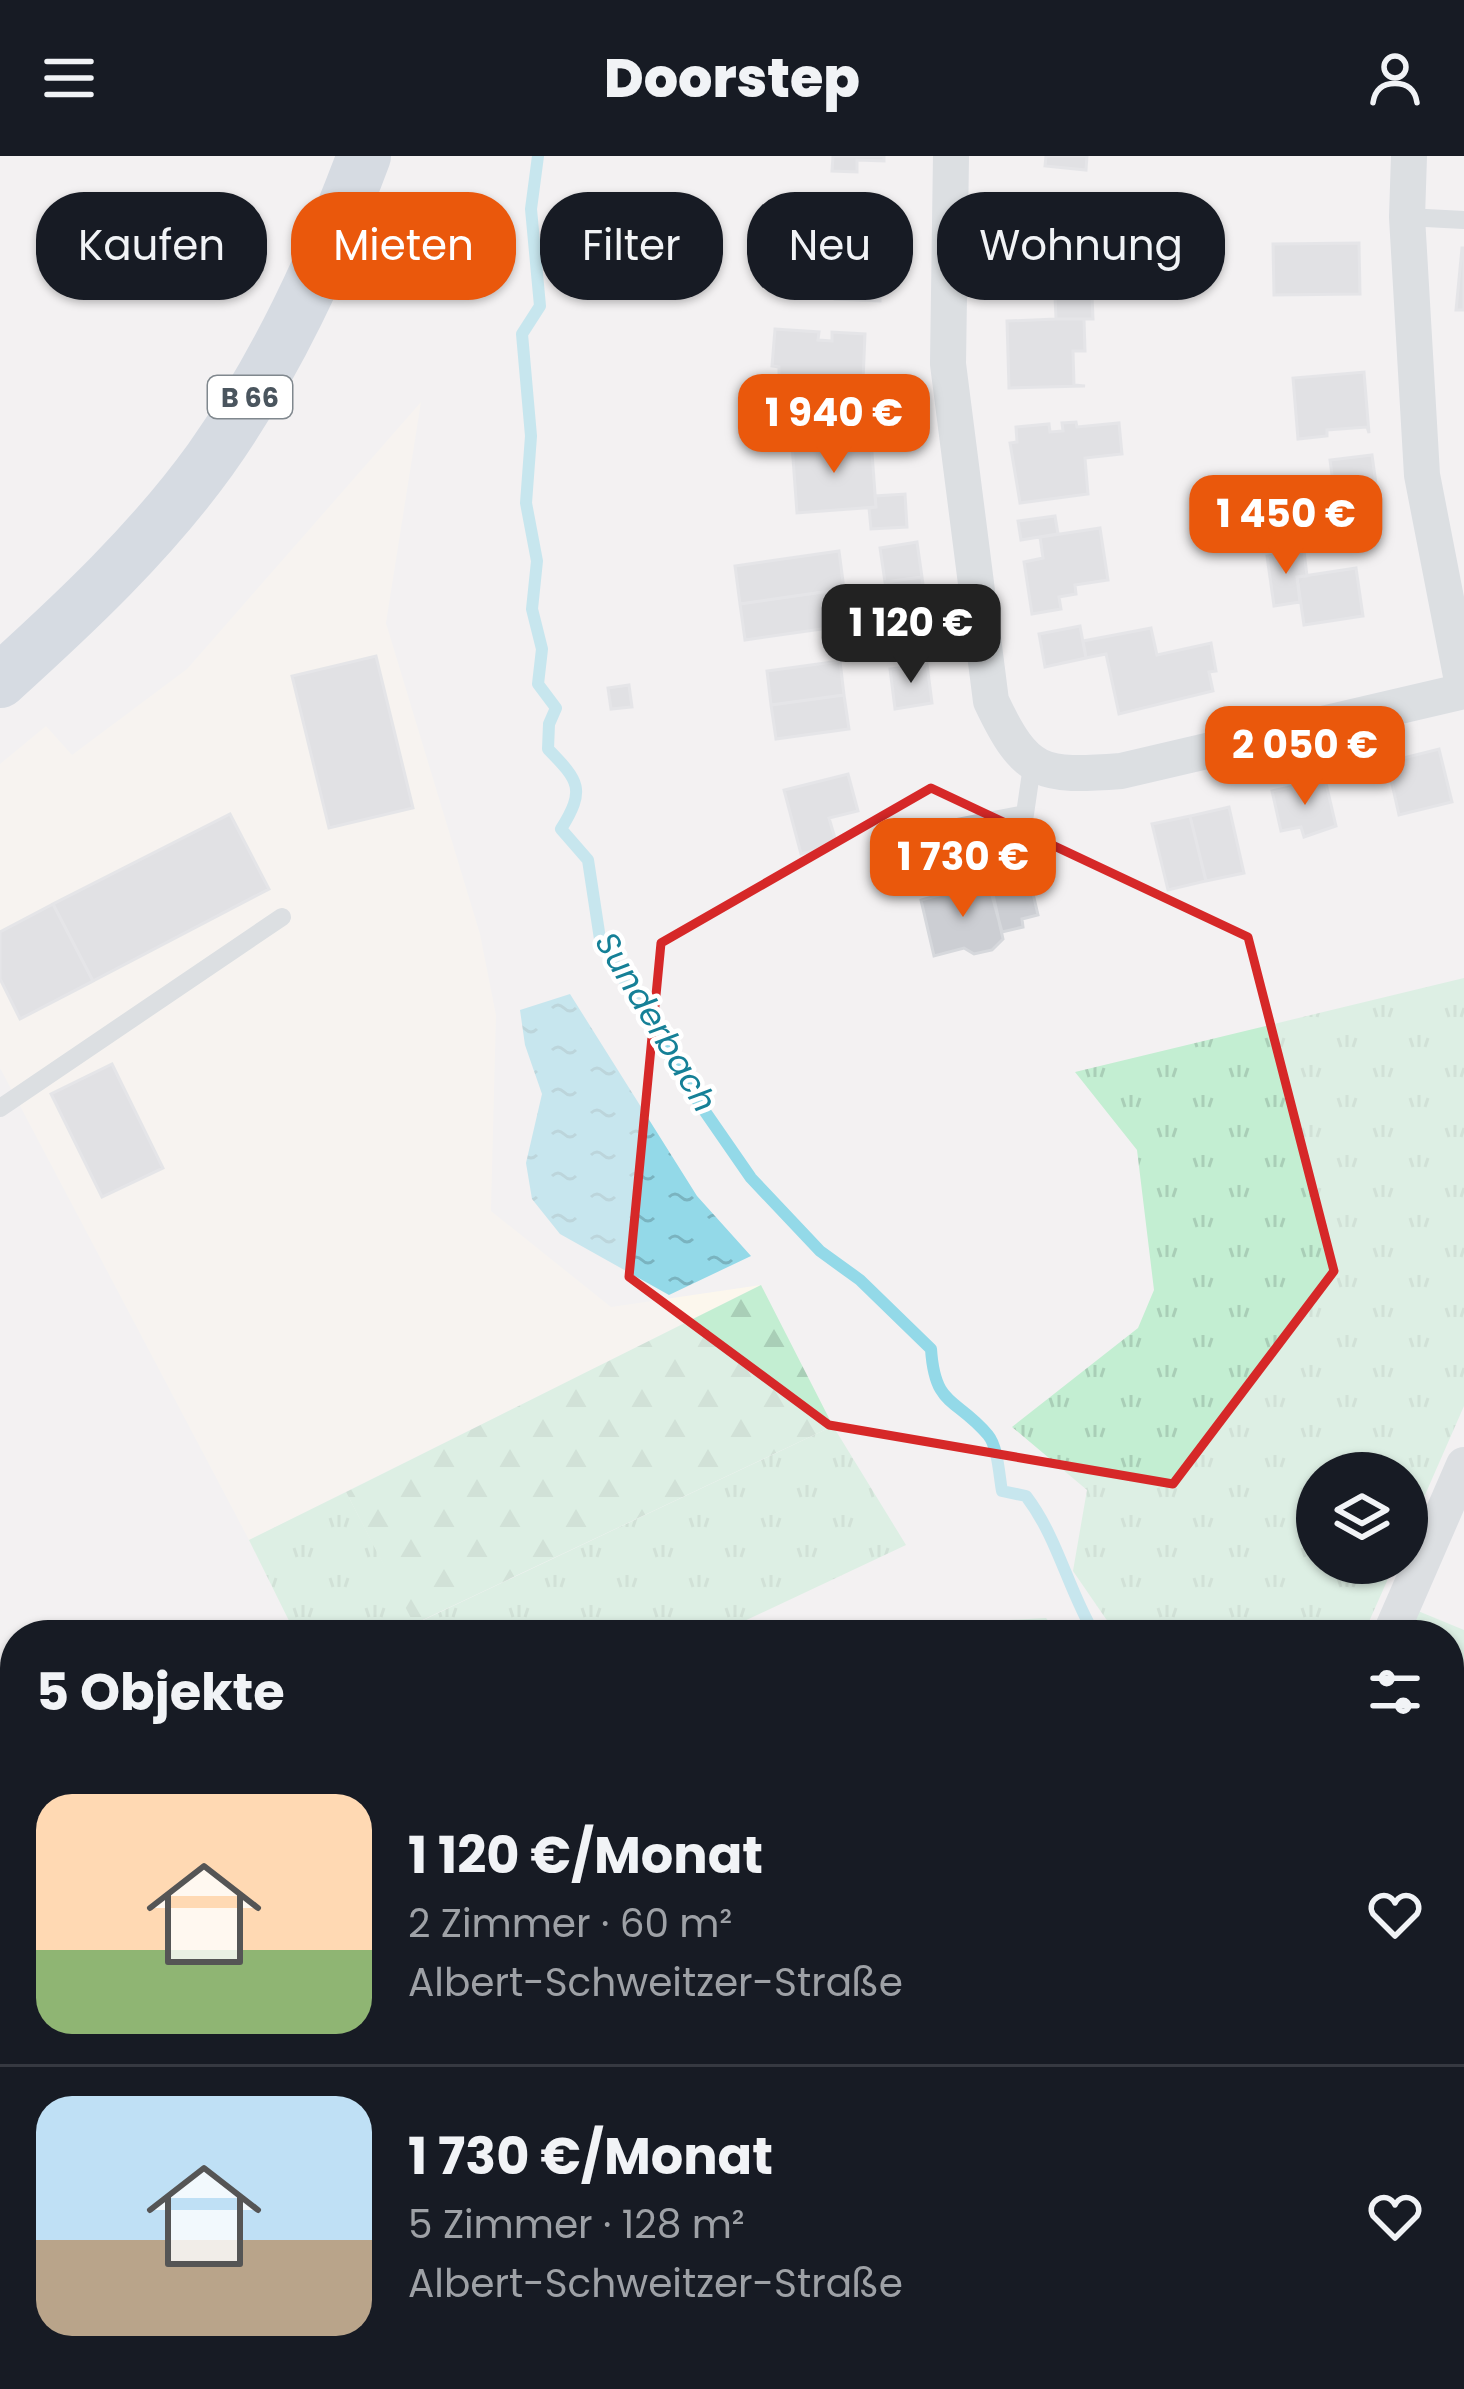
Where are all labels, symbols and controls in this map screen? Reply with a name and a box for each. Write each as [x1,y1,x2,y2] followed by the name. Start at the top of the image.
[604,40,860,116] text: Doorstep
[36,45,102,111] icon: menu
[1362,45,1428,111] icon: person
[36,192,267,300] chip: Kaufen
[291,192,516,300] chip: Mieten
[540,192,723,300] chip: Filter
[747,192,913,300] chip: Neu
[937,192,1225,300] chip: Wohnung
[723,374,945,476] pin: 1 940 €
[208,376,292,418] road number: B 66
[765,385,903,440] text: 1 940 €
[1175,475,1397,577] pin: 1 450 €
[1216,486,1356,541] text: 1 450 €
[800,584,1022,686] pin: 1 120 €
[849,595,973,650] text: 1 120 €
[1194,706,1416,808] pin: 2 050 €
[1232,717,1378,772] text: 2 050 €
[852,818,1074,920] pin: 1 730 €
[897,829,1029,884] text: 1 730 €
[584,923,728,1121] water label: Sunderbach
[1296,1452,1428,1584] map controls
[1296,1452,1428,1584] button: layers
[36,1656,285,1728] text: 5 Objekte
[1362,1659,1428,1725] icon: filters
[408,1819,763,1891] text: 1 120 €/Monat
[132,1842,276,1986] icon: home
[1362,1881,1428,1947] icon: heart
[408,1896,732,1951] text: 2 Zimmer · 60 m²
[408,1955,903,2010] text: Albert-Schweitzer-Straße
[408,2120,773,2192] text: 1 730 €/Monat
[132,2144,276,2288] icon: home
[1362,2183,1428,2249] icon: heart
[408,2197,745,2252] text: 5 Zimmer · 128 m²
[408,2256,903,2311] text: Albert-Schweitzer-Straße

